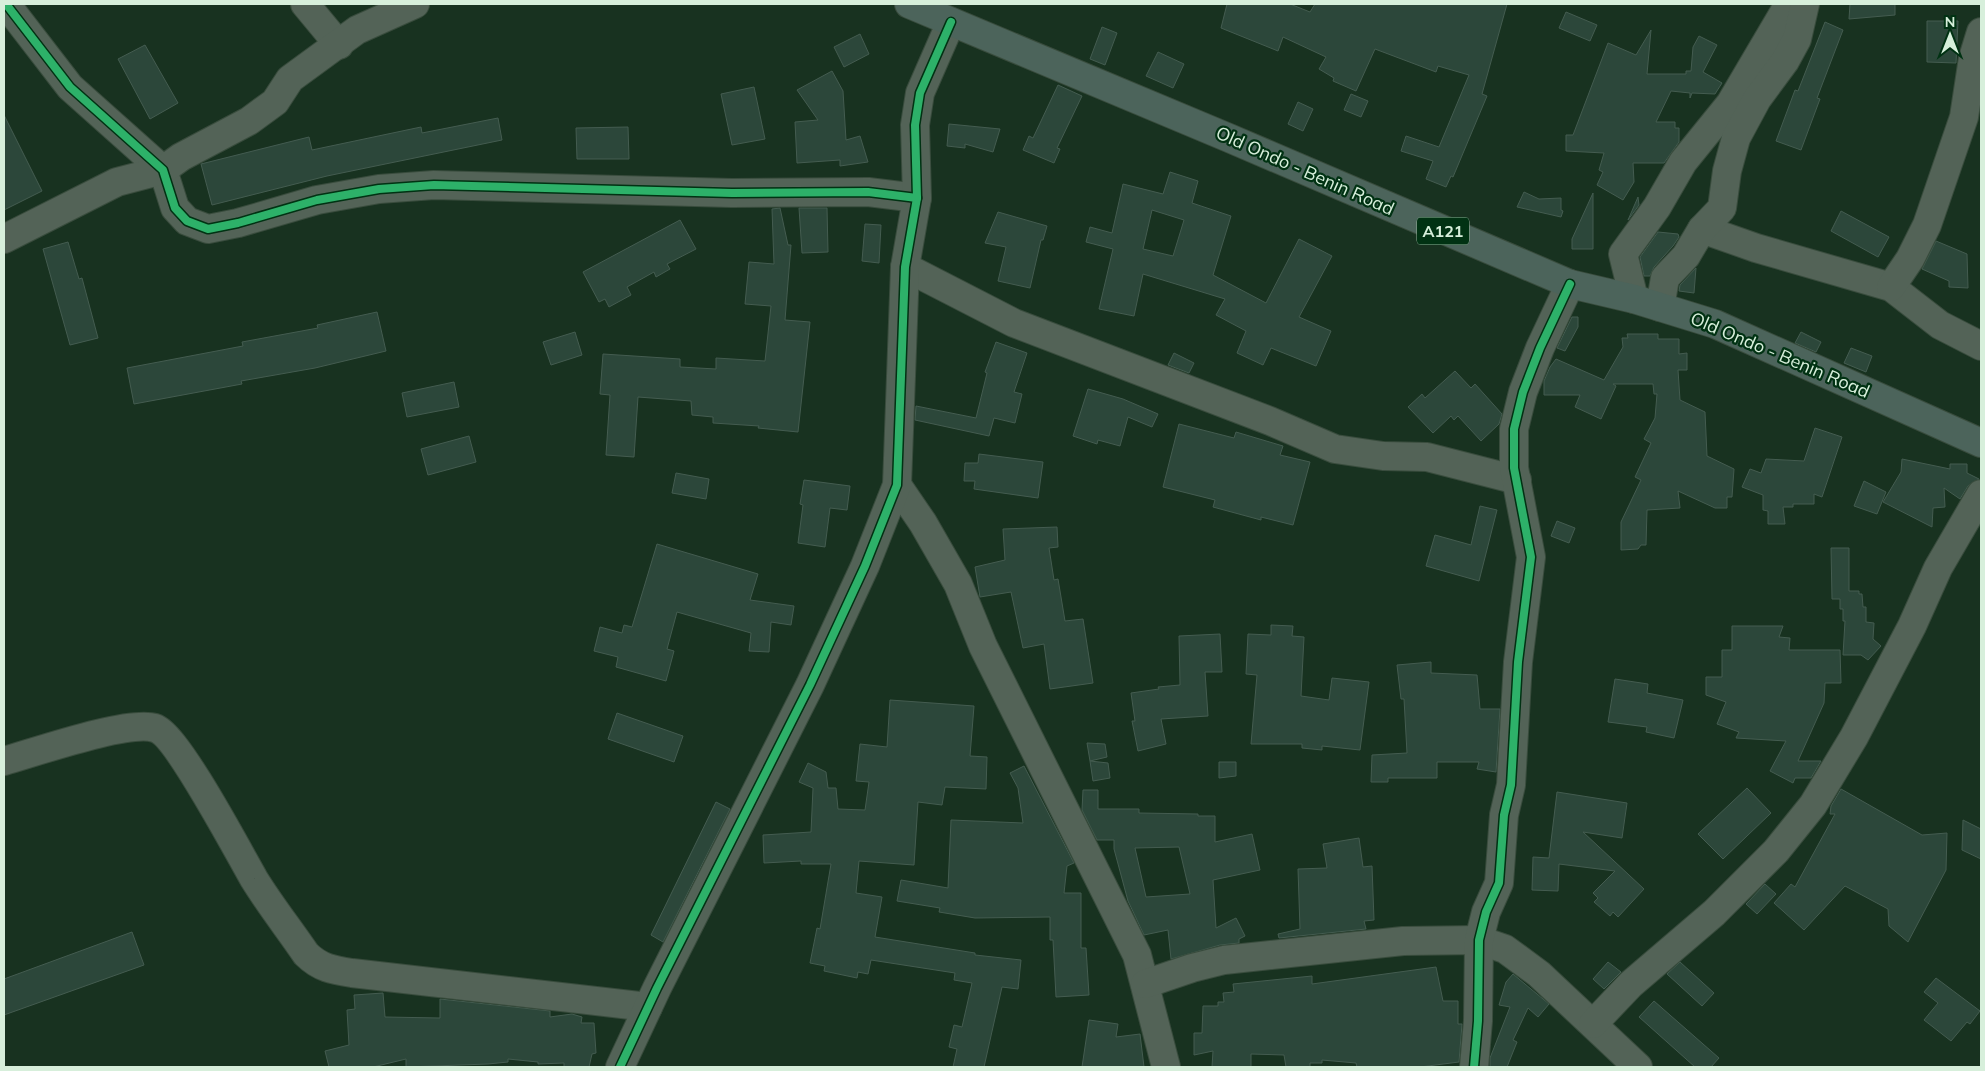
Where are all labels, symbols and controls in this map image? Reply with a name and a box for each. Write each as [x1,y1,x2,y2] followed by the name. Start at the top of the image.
[1925,10,1975,60] north arrow
[1945,13,1955,31] text: N
[1213,121,1398,220] street label: Old Ondo - Benin Road
[1417,218,1469,245] road number: A121
[1687,306,1873,403] street label: Old Ondo - Benin Road

